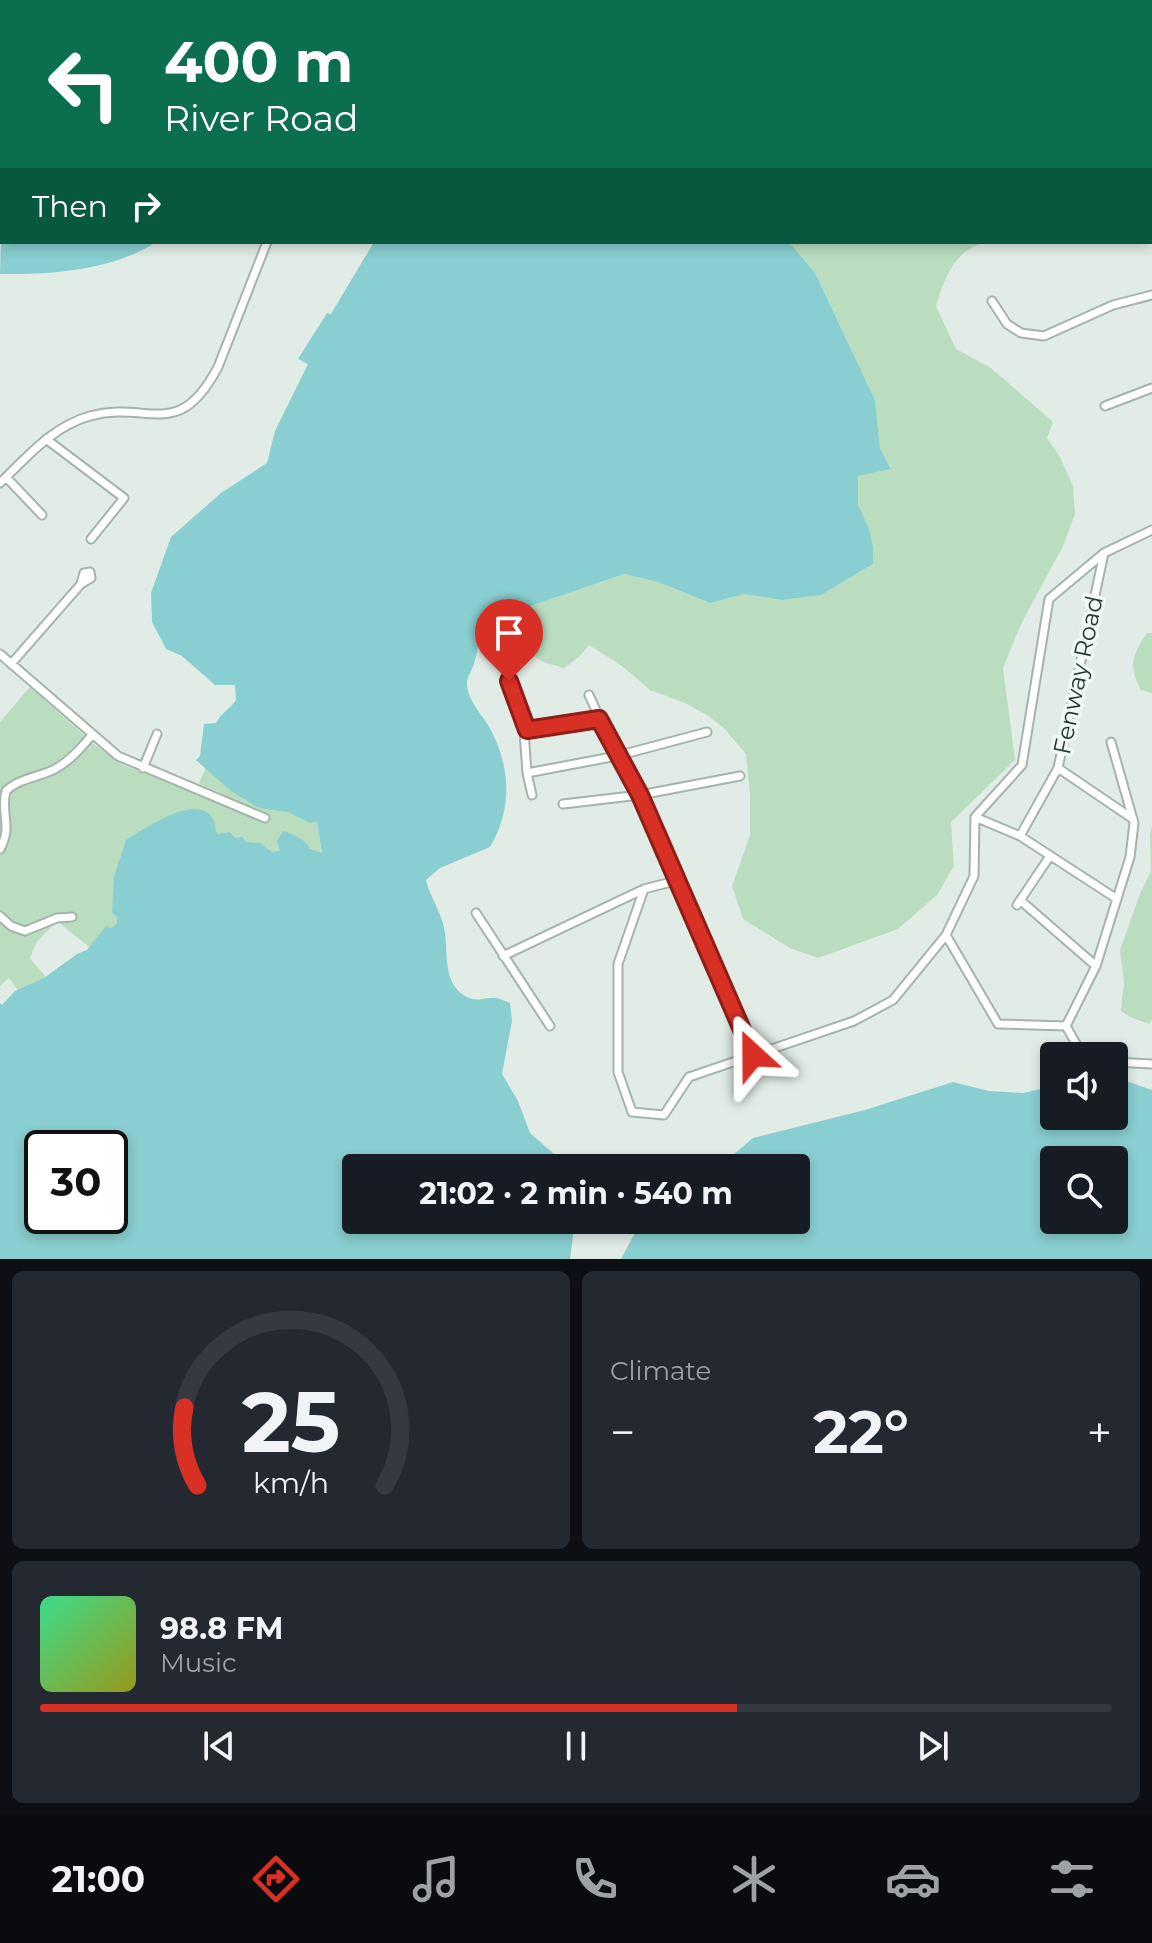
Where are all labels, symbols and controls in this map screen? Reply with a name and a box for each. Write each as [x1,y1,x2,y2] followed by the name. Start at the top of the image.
[164,28,353,96] text: 400 m
[32,32,136,136] icon: left
[164,96,358,140] text: River Road
[124,184,168,228] icon: right
[32,188,108,225] text: Then
[1047,593,1109,757] street label: Fenway Road
[475,599,543,681] pin
[487,611,531,655] icon: arrive
[711,1013,795,1097] position arrow
[1040,1042,1128,1234] map controls
[1040,1042,1128,1130] button: sound
[24,1130,128,1234] speed limit sign: 30
[1040,1146,1128,1234] button: search
[419,1175,733,1212] text: 21:02 · 2 min · 540 m
[610,1355,711,1387] text: Climate
[242,1371,340,1473] text: 25
[813,1395,909,1468] text: 22°
[610,1405,635,1459] text: −
[1087,1405,1112,1459] text: +
[253,1465,329,1500] text: km/h
[160,1610,283,1647] text: 98.8 FM
[160,1647,237,1679] text: Music
[197,1724,241,1768] icon: previous
[554,1724,598,1768] icon: pause
[911,1724,955,1768] icon: next
[248,1851,304,1907] icon: directions
[408,1851,464,1907] icon: music
[567,1851,623,1907] icon: phone
[726,1851,782,1907] icon: climate
[885,1851,941,1907] icon: car
[1044,1851,1100,1907] icon: filters
[52,1857,145,1901] text: 21:00

